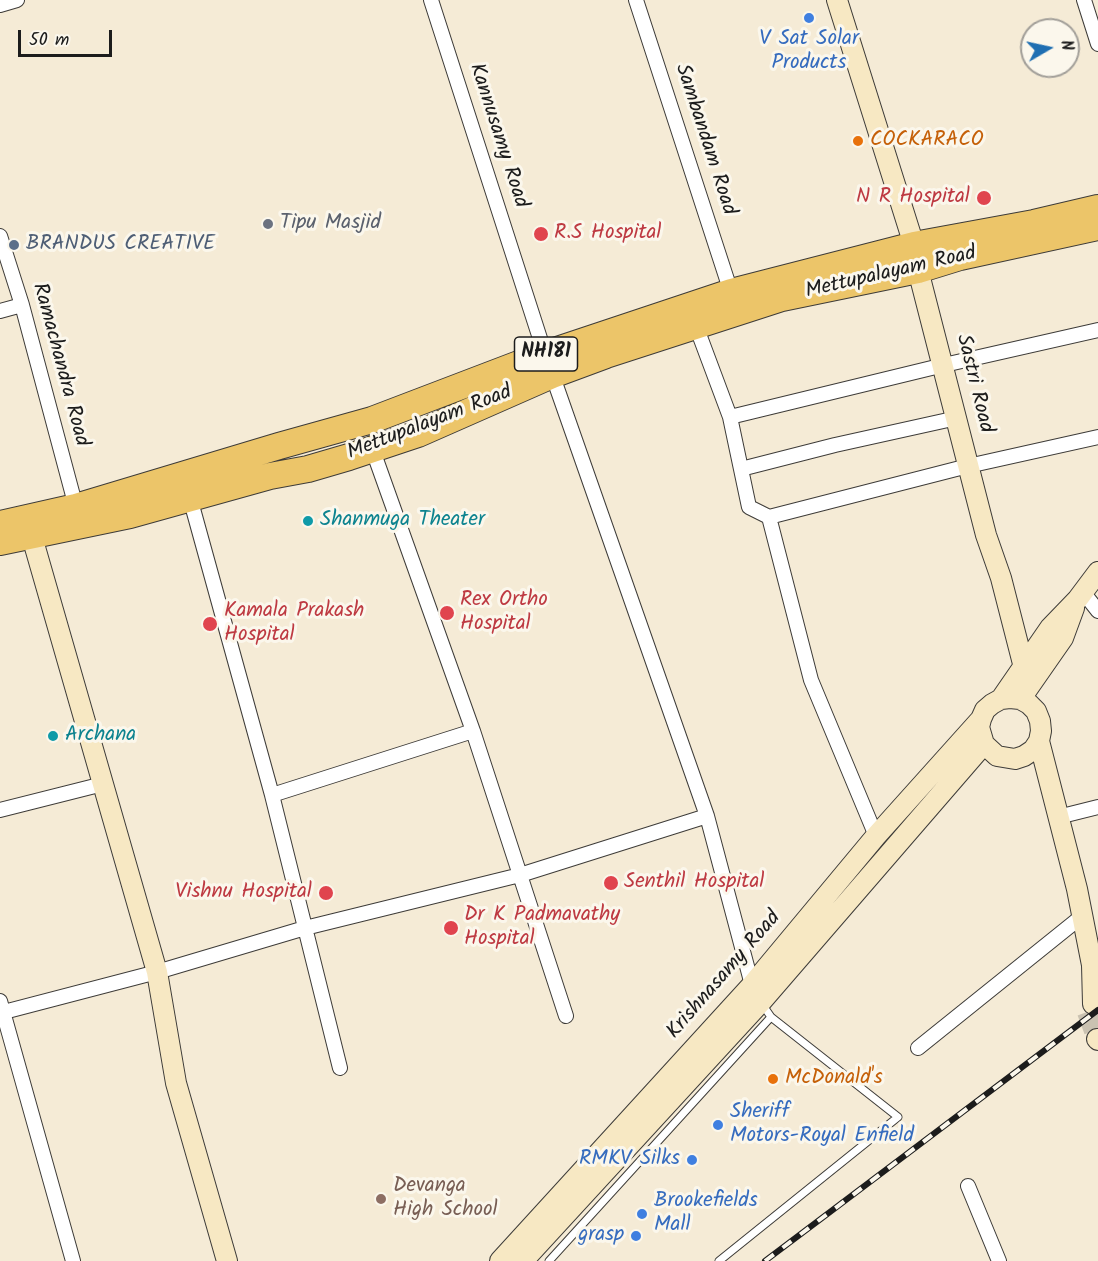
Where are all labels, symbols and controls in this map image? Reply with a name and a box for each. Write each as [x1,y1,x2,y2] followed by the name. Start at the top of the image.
[802,11,816,25] marker: V Sat Solar Products
[21,18,116,56] scale bar
[1020,18,1080,78] north arrow
[29,26,69,55] text: 50 m
[759,27,859,77] place label: V Sat Solar Products
[1053,38,1079,52] text: N
[462,60,532,212] street label: Kannusamy Road
[668,61,740,219] street label: Sambandam Road
[870,128,984,154] place label: COCKARACO
[851,134,865,148] marker: COCKARACO
[856,185,970,211] place label: N R Hospital
[975,189,993,207] marker: N R Hospital
[280,211,381,237] place label: Tipu Masjid
[261,217,275,231] marker: Tipu Masjid
[554,221,661,247] place label: R.S Hospital
[532,225,550,243] marker: R.S Hospital
[26,232,215,258] place label: BRANDUS CREATIVE
[7,238,21,252] marker: BRANDUS CREATIVE
[803,242,979,306] street label: Mettupalayam Road
[25,281,93,449] street label: Ramachandra Road
[949,332,997,436] street label: Sastri Road
[514,337,578,371] road number: NH181
[344,381,516,467] street label: Mettupalayam Road
[320,508,485,534] place label: Shanmuga Theater
[301,514,315,528] marker: Shanmuga Theater
[460,588,548,638] place label: Rex Ortho Hospital
[224,599,364,649] place label: Kamala Prakash Hospital
[438,604,456,622] marker: Rex Ortho Hospital
[201,615,219,633] marker: Kamala Prakash Hospital
[65,723,136,749] place label: Archana
[46,729,60,743] marker: Archana
[624,870,764,896] place label: Senthil Hospital
[602,874,620,892] marker: Senthil Hospital
[175,880,312,906] place label: Vishnu Hospital
[317,884,335,902] marker: Vishnu Hospital
[464,903,620,953] place label: Dr K Padmavathy Hospital
[663,907,787,1045] street label: Krishnasamy Road
[442,919,460,937] marker: Dr K Padmavathy Hospital
[785,1066,883,1092] place label: McDonald's
[766,1072,780,1086] marker: McDonald's
[730,1100,914,1150] place label: Sheriff Motors-Royal Enfield
[711,1118,725,1132] marker: Sheriff Motors-Royal Enfield
[579,1147,680,1173] place label: RMKV Silks
[685,1153,699,1167] marker: RMKV Silks
[393,1174,498,1224] place label: Devanga High School
[654,1189,758,1239] place label: Brookefields Mall
[374,1192,388,1206] marker: Devanga High School
[635,1207,649,1221] marker: Brookefields Mall
[578,1223,624,1249] place label: grasp
[629,1229,643,1243] marker: grasp

